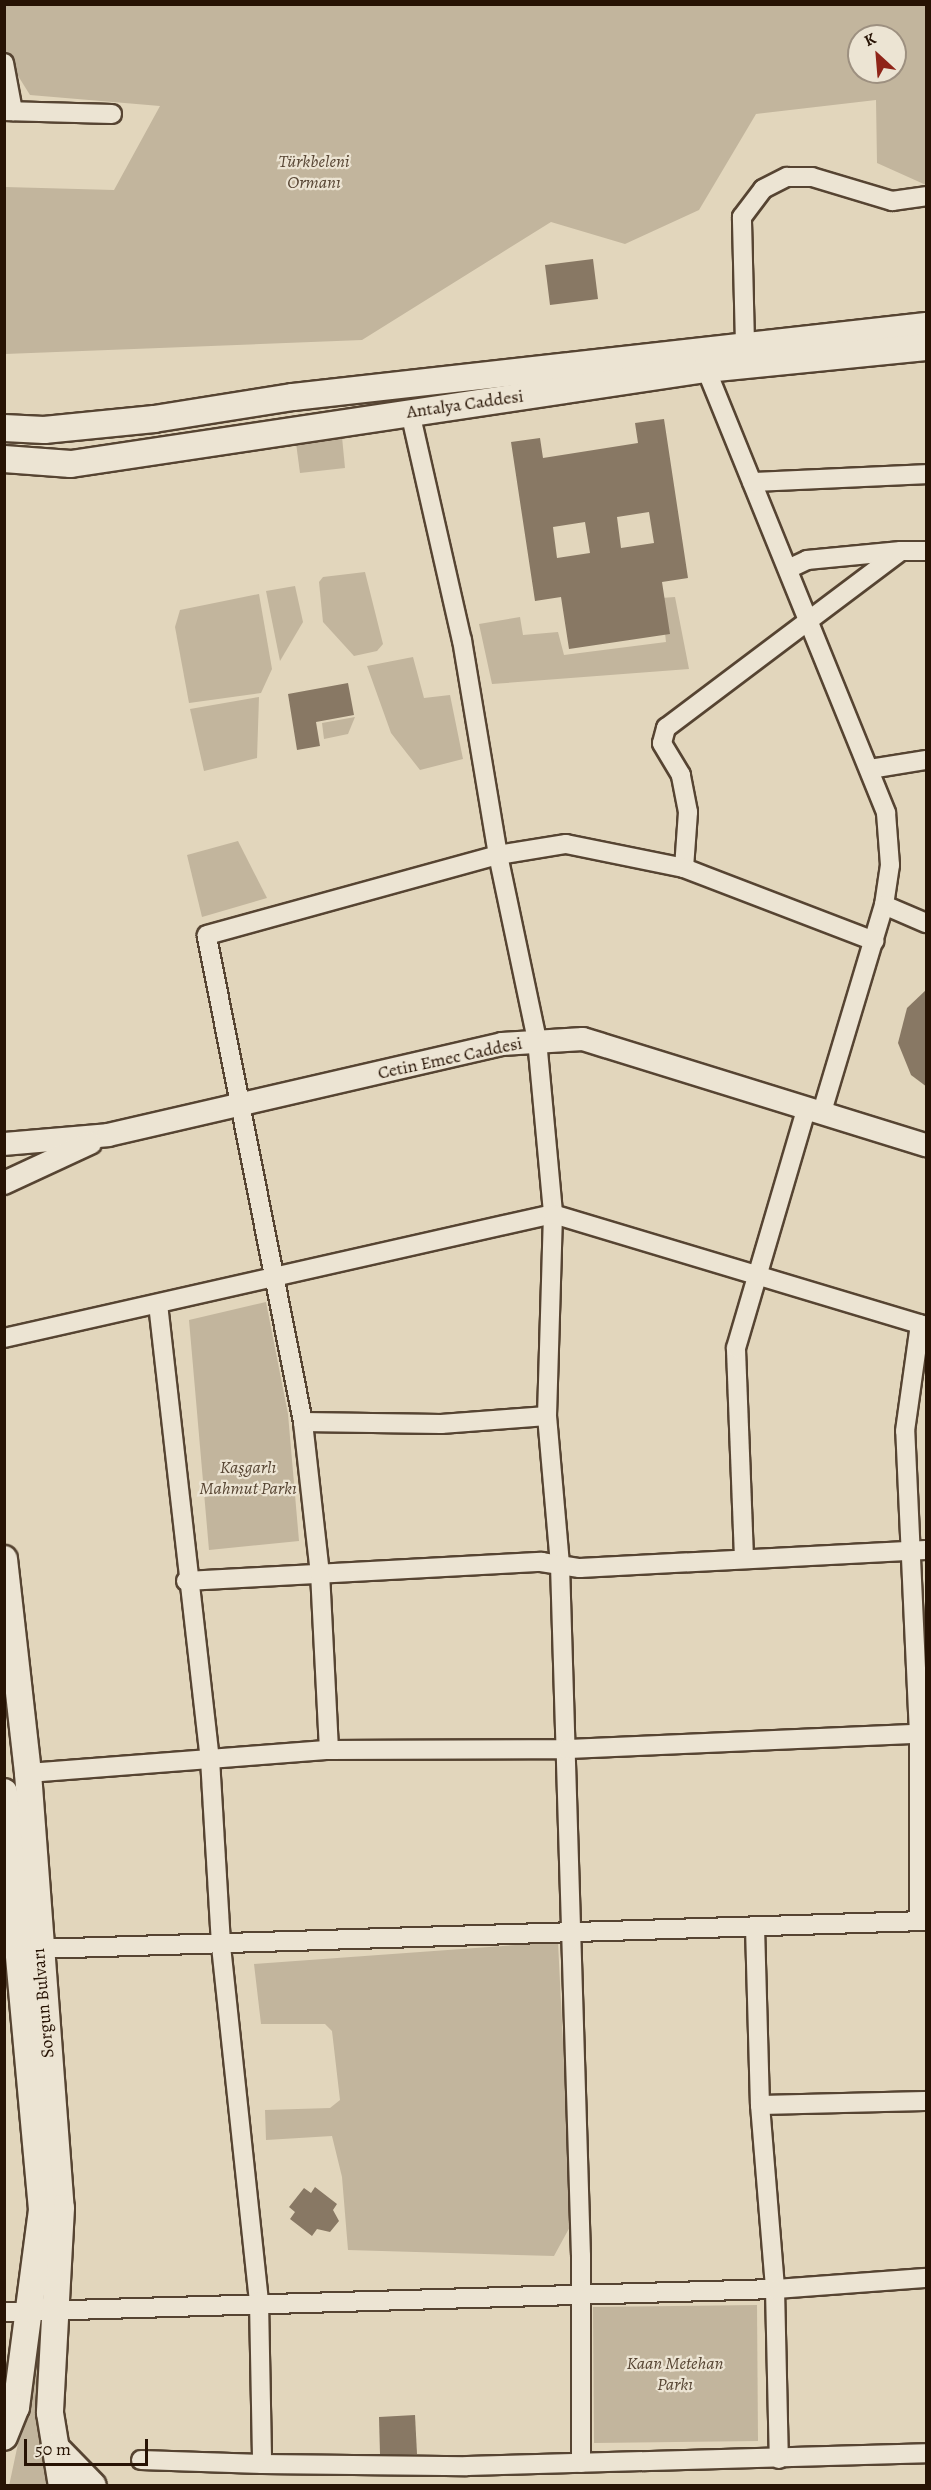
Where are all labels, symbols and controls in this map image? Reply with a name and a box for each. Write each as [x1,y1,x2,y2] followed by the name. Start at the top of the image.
[847,24,907,84] north arrow
[860,27,880,52] text: K
[278,151,350,194] park label: Türkbeleni Ormanı
[405,385,525,423] street label: Antalya Caddesi
[376,1032,524,1084] street label: Cetin Emec Caddesi
[199,1457,297,1500] park label: Kaşgarlı Mahmut Parkı
[27,1947,59,2059] street label: Sorgun Bulvarı
[626,2353,724,2396] park label: Kaan Metehan Parkı
[27,2427,152,2465] scale bar
[35,2437,71,2461] text: 50 m

